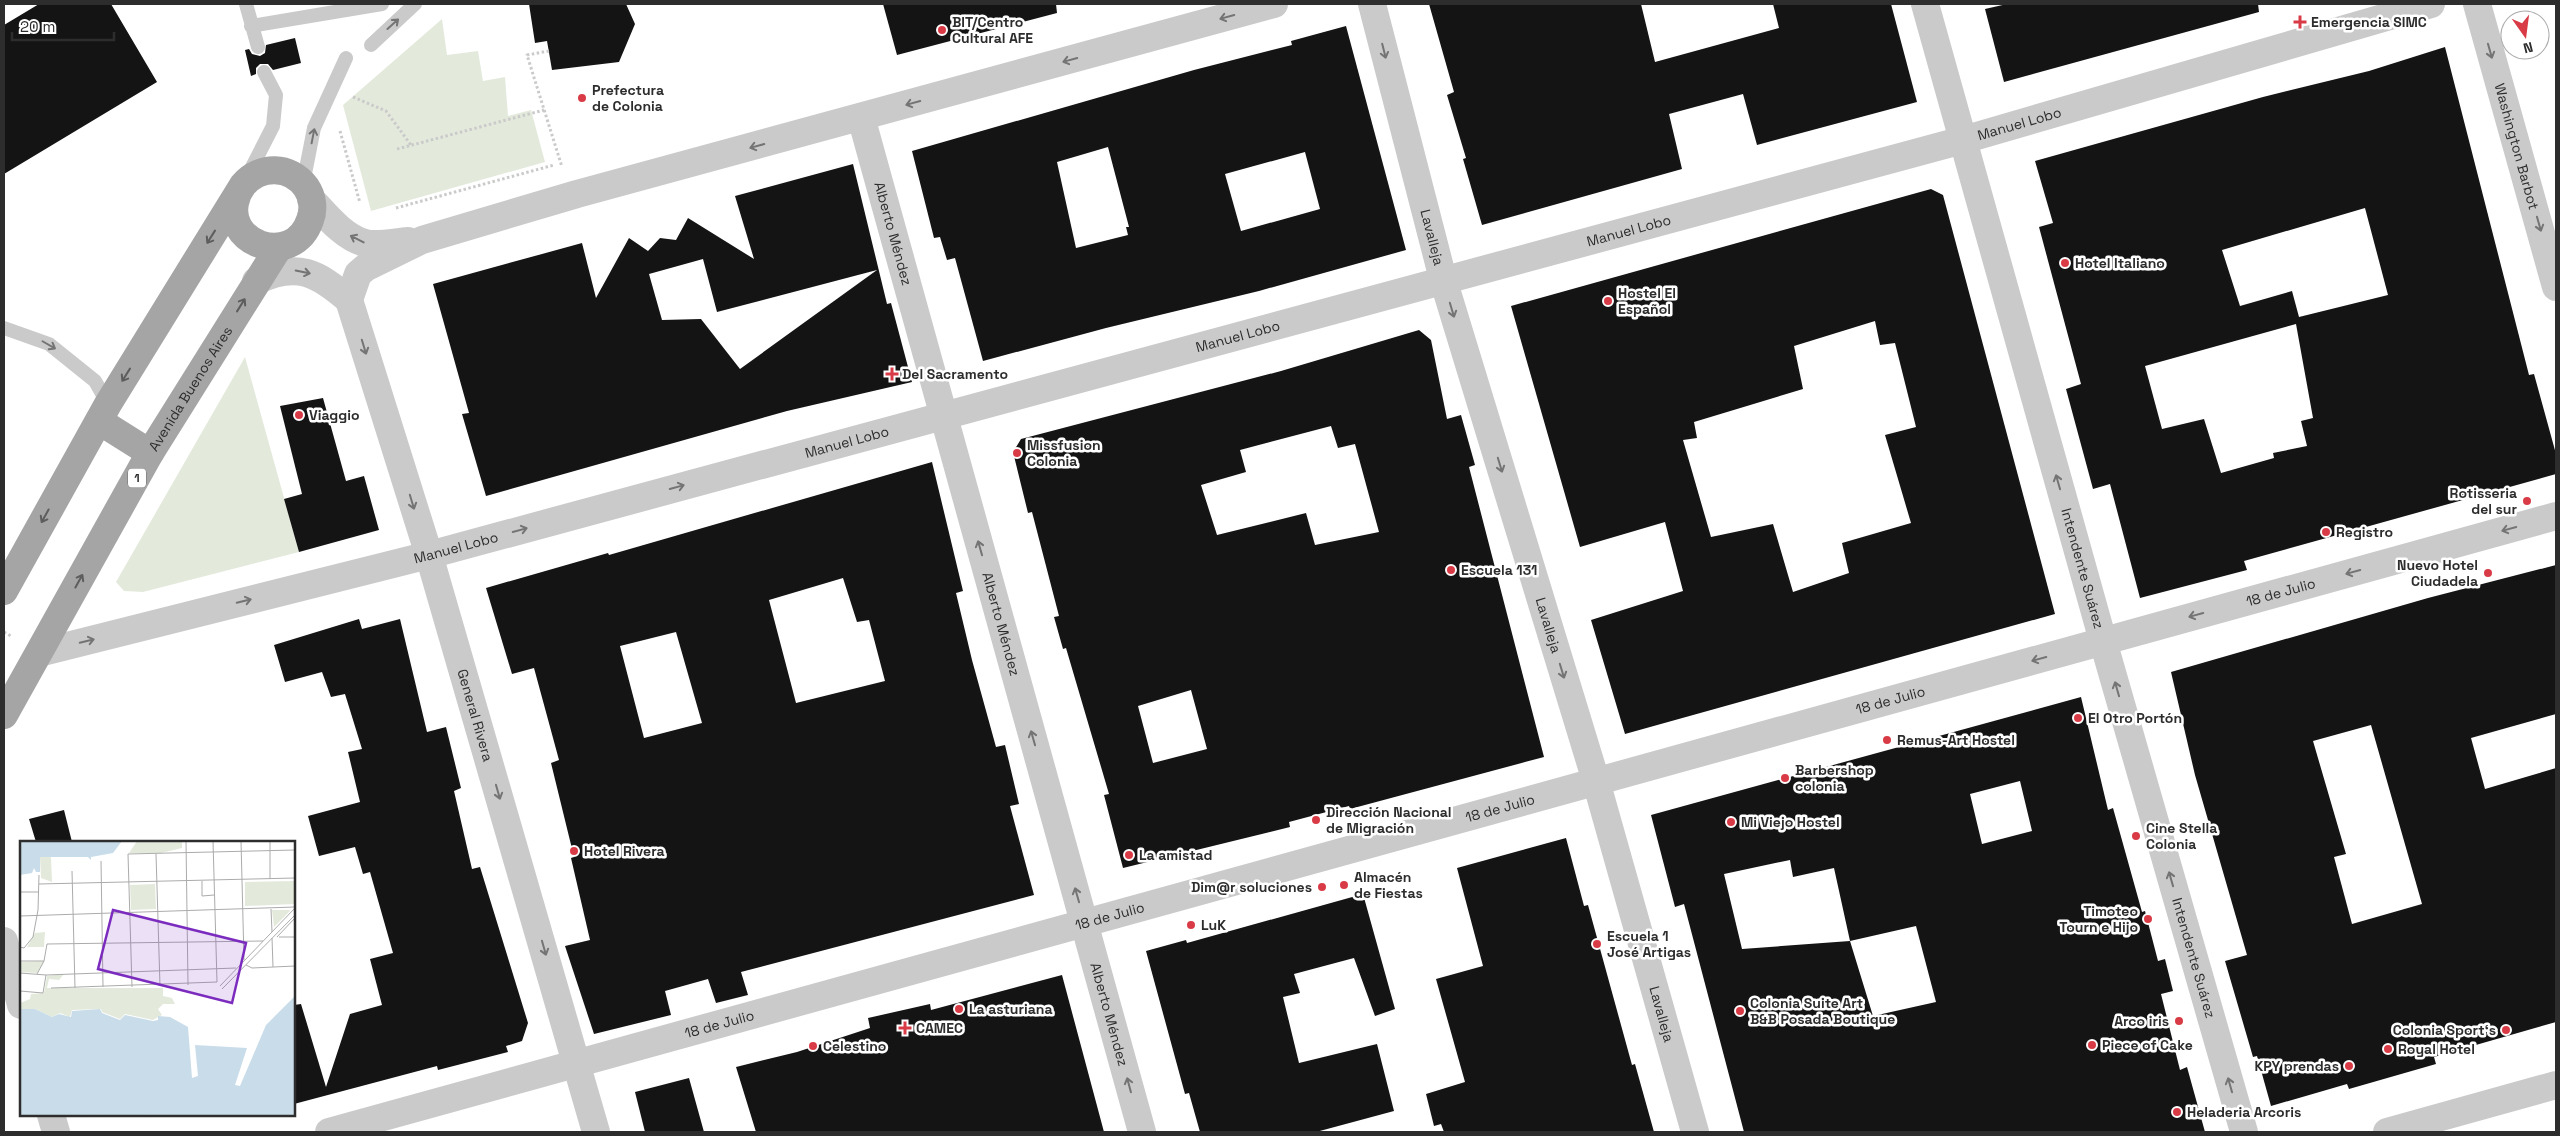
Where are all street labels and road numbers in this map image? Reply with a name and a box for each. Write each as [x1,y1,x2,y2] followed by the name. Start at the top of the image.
[2491,81,2543,212] street label: Washington Barbot
[1975,103,2063,144] street label: Manuel Lobo
[870,180,916,287] street label: Alberto Méndez
[1416,207,1448,267] street label: Lavalleja
[1585,210,1673,250] street label: Manuel Lobo
[1194,316,1282,356] street label: Manuel Lobo
[145,323,236,454] street label: Avenida Buenos Aires
[803,422,891,462] street label: Manuel Lobo
[128,468,146,488] road number: 1
[2057,506,2108,631] street label: Intendente Suárez
[412,528,500,567] street label: Manuel Lobo
[978,570,1024,678] street label: Alberto Méndez
[2244,574,2317,610] street label: 18 de Julio
[1532,595,1566,655] street label: Lavalleja
[453,667,497,764] street label: General Rivera
[1854,682,1927,718] street label: 18 de Julio
[1463,790,1537,826] street label: 18 de Julio
[2168,896,2220,1020] street label: Intendente Suárez
[1073,898,1146,934] street label: 18 de Julio
[1086,960,1132,1068] street label: Alberto Méndez
[1645,984,1678,1044] street label: Lavalleja
[683,1006,756,1042] street label: 18 de Julio

